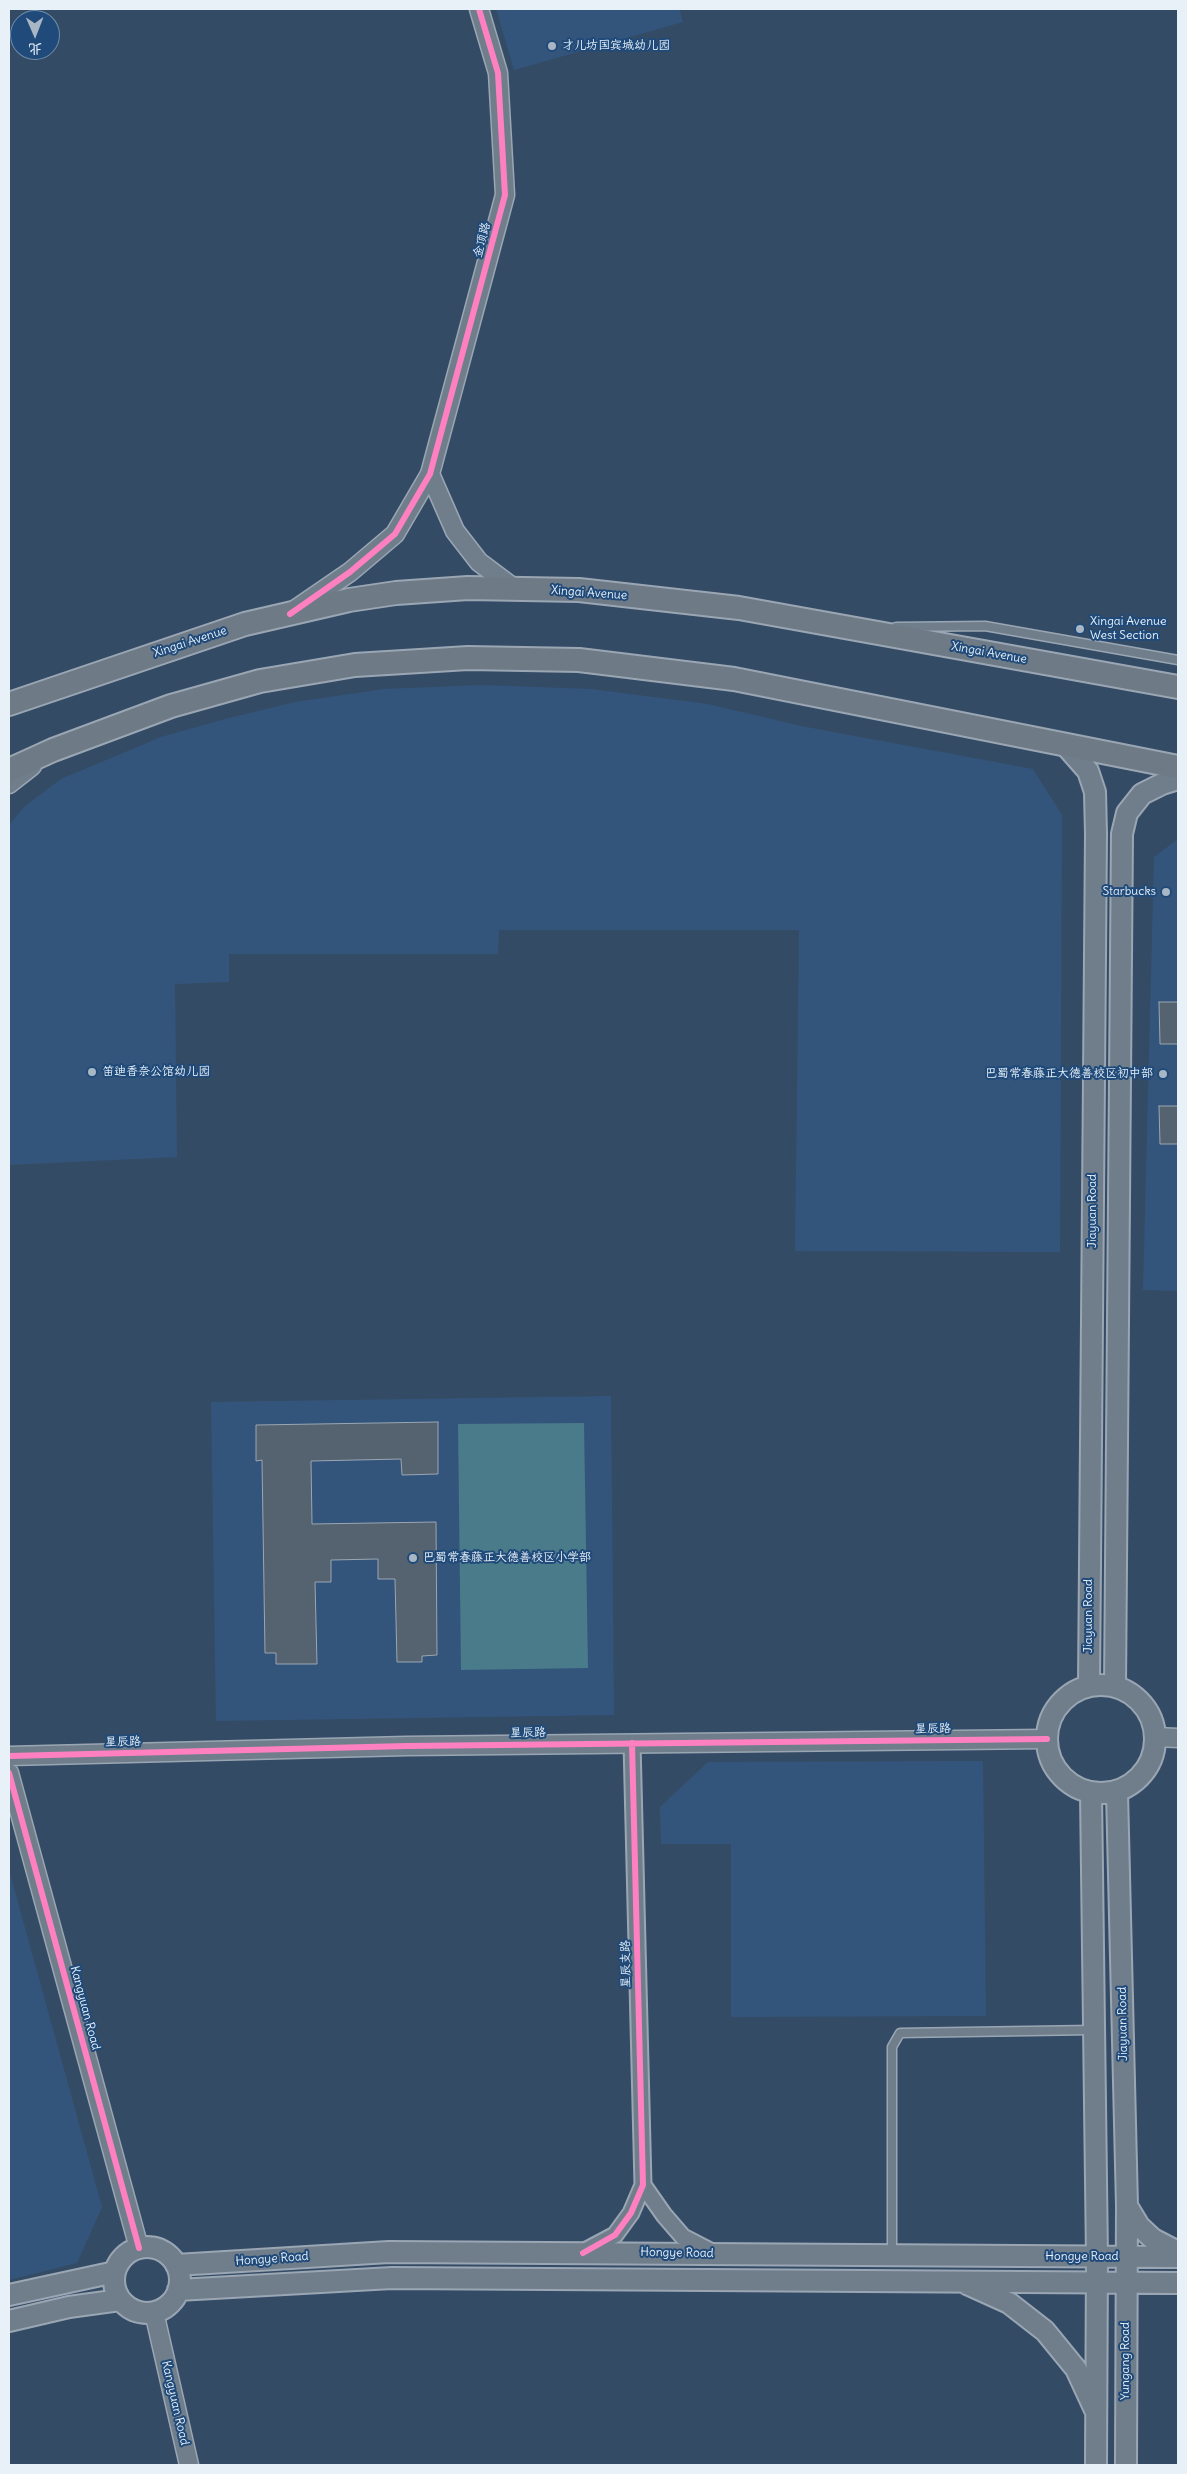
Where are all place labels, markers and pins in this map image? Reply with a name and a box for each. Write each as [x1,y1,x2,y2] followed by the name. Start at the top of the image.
[562,39,670,53] place label: 才儿坊国宾城幼儿园
[546,40,558,52] marker: 才儿坊国宾城幼儿园
[1090,615,1166,643] place label: Xingai Avenue West Section
[1074,623,1086,635] marker: Xingai Avenue West Section
[1102,885,1156,899] place label: Starbucks
[1160,886,1172,898] marker: Starbucks
[102,1065,210,1079] place label: 笛迪香奈公馆幼儿园
[86,1066,98,1078] marker: 笛迪香奈公馆幼儿园
[985,1067,1153,1081] place label: 巴蜀常春藤正大德善校区初中部
[1157,1068,1169,1080] marker: 巴蜀常春藤正大德善校区初中部
[423,1551,591,1565] place label: 巴蜀常春藤正大德善校区小学部
[407,1552,419,1564] marker: 巴蜀常春藤正大德善校区小学部

